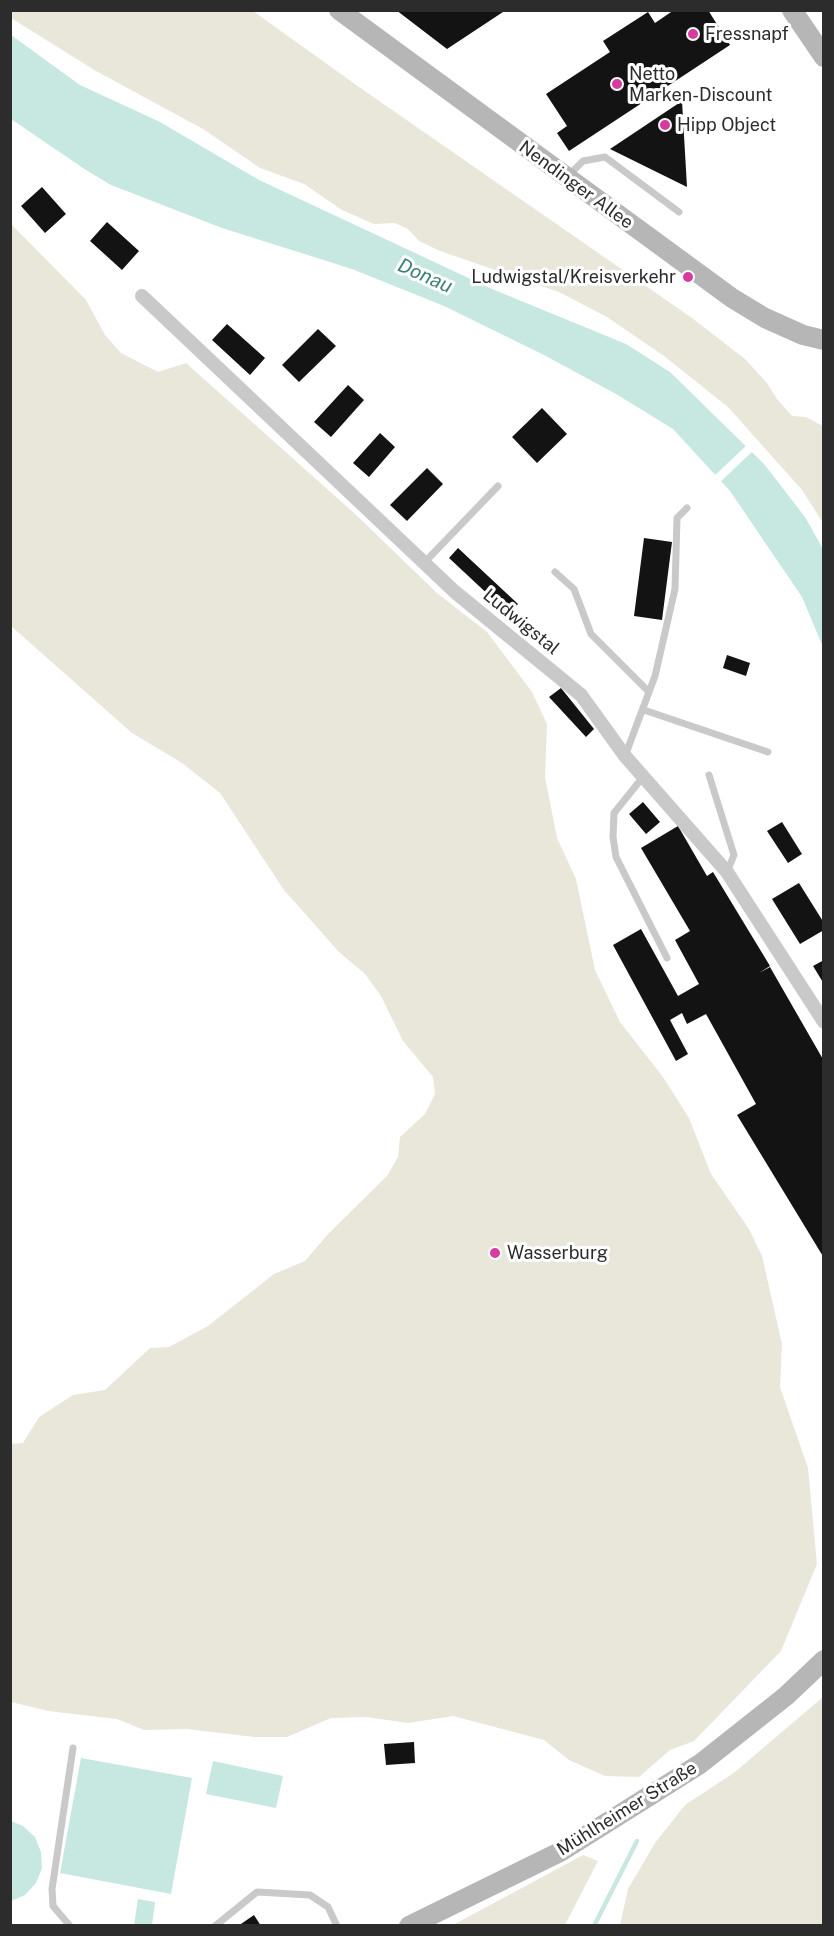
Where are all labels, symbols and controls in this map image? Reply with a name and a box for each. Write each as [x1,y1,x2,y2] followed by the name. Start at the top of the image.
[705,23,789,45] place label: Fressnapf
[686,27,700,41] marker: Fressnapf
[629,63,772,106] place label: Netto Marken-Discount
[610,77,624,91] marker: Netto Marken-Discount
[677,114,776,136] place label: Hipp Object
[658,118,672,132] marker: Hipp Object
[515,136,637,234] street label: Nendinger Allee
[394,253,456,299] water label: Donau
[471,266,676,288] place label: Ludwigstal/Kreisverkehr
[681,270,695,284] marker: Ludwigstal/Kreisverkehr
[478,585,564,659] street label: Ludwigstal
[507,1242,608,1264] place label: Wasserburg
[488,1246,502,1260] marker: Wasserburg
[553,1757,701,1861] street label: Mühlheimer Straße

